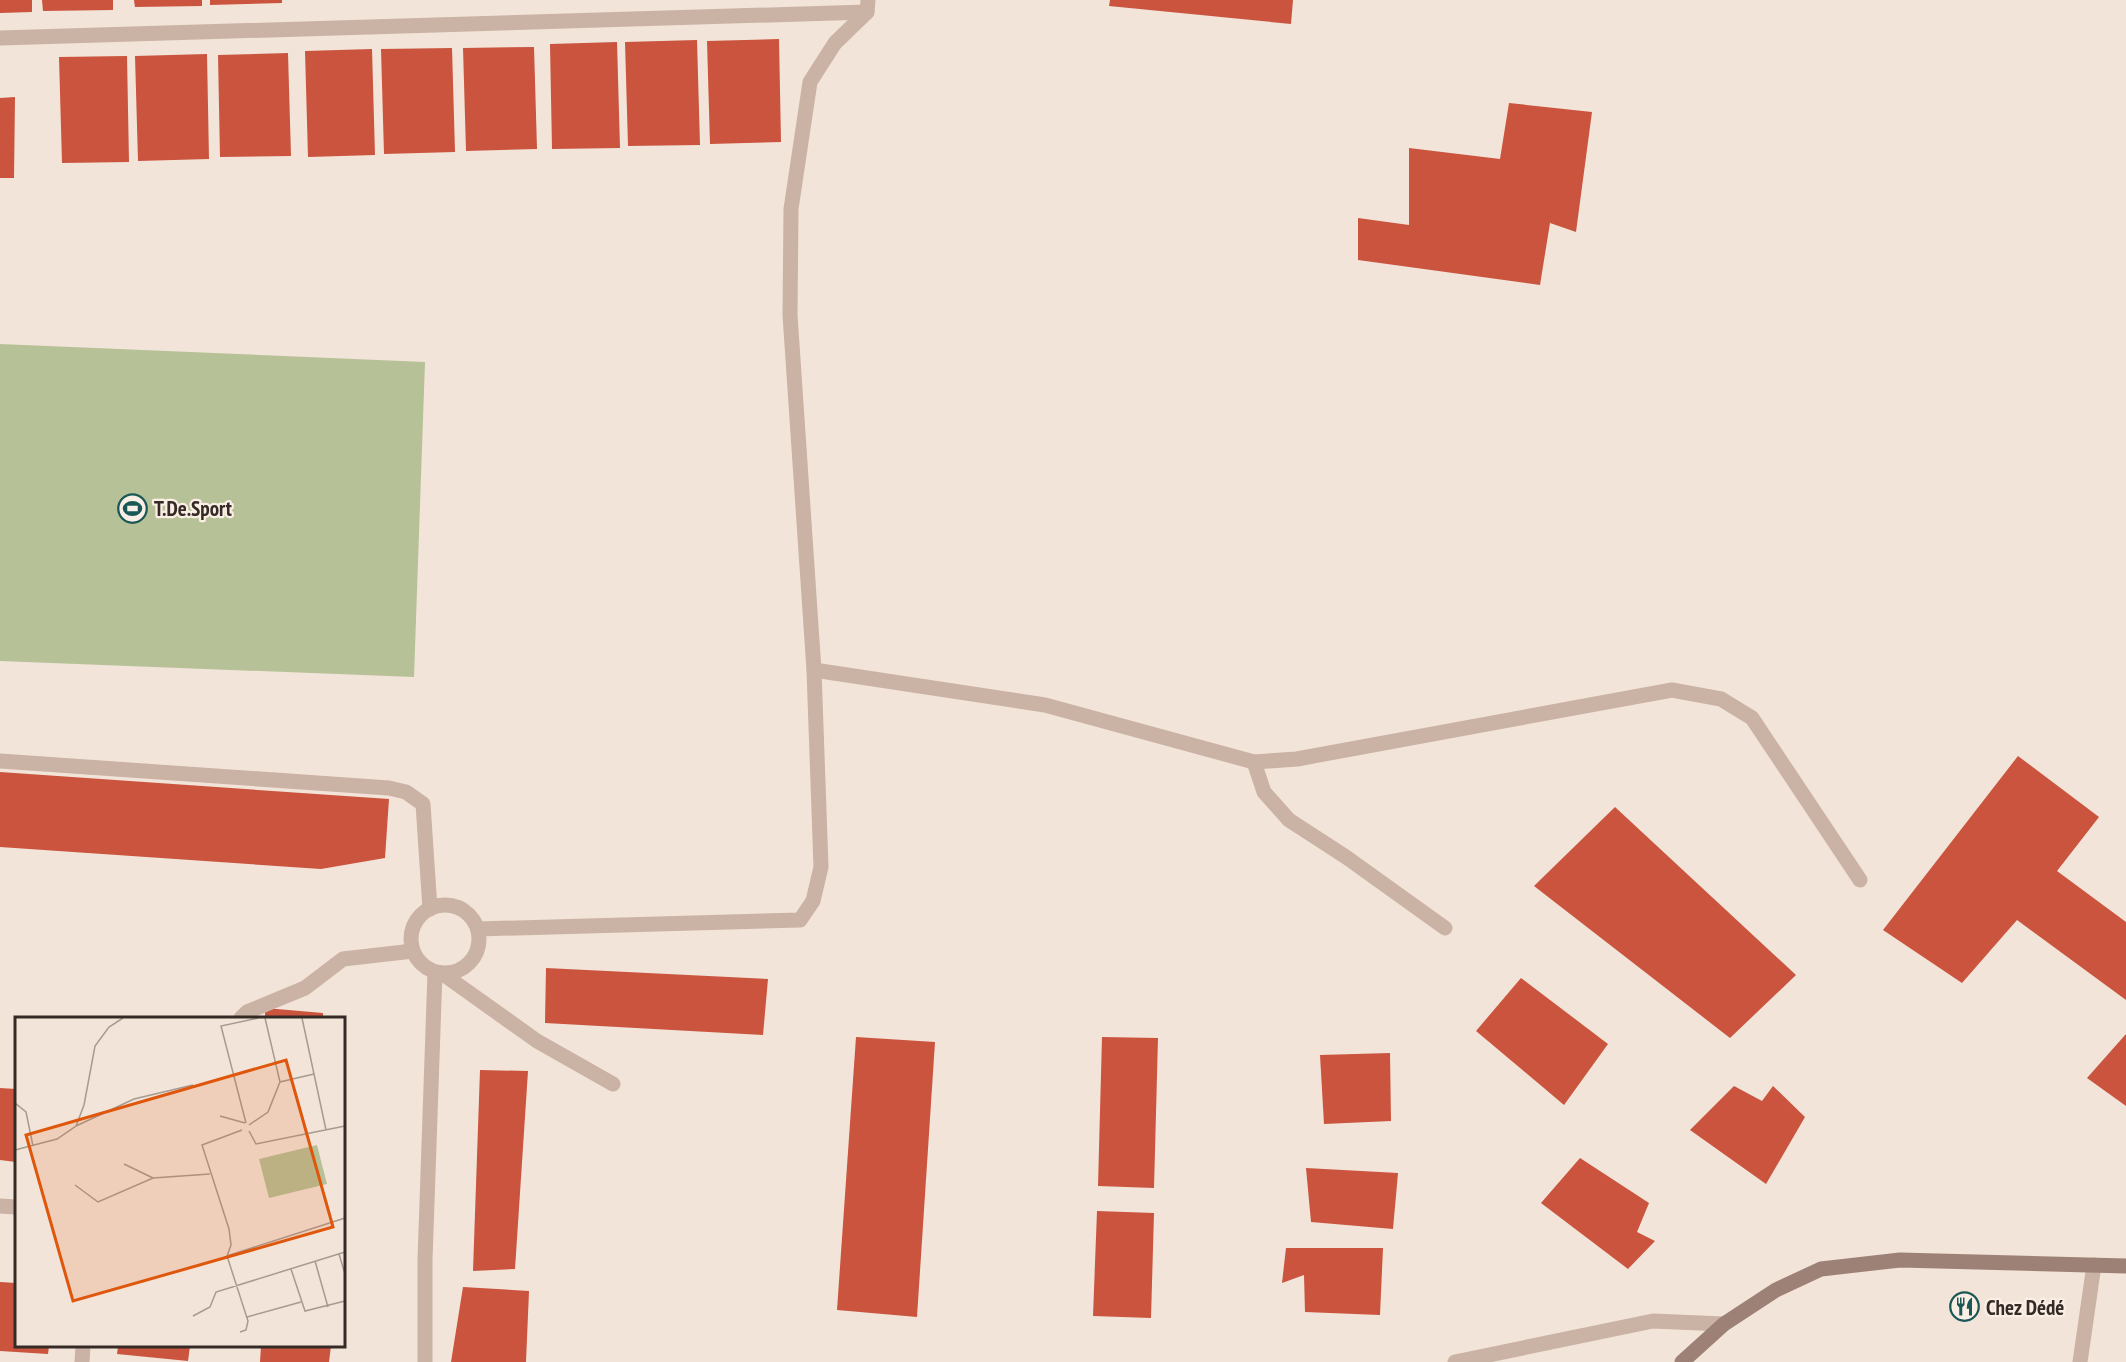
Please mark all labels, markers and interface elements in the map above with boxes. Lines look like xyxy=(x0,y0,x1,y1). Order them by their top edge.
sports icon: T.De.Sport xyxy=(117,492,149,524)
place label: T.De.Sport xyxy=(154,495,232,522)
inset map xyxy=(15,1017,345,1347)
restaurant icon: Chez Dédé xyxy=(1949,1291,1981,1323)
place label: Chez Dédé xyxy=(1986,1294,2064,1321)

